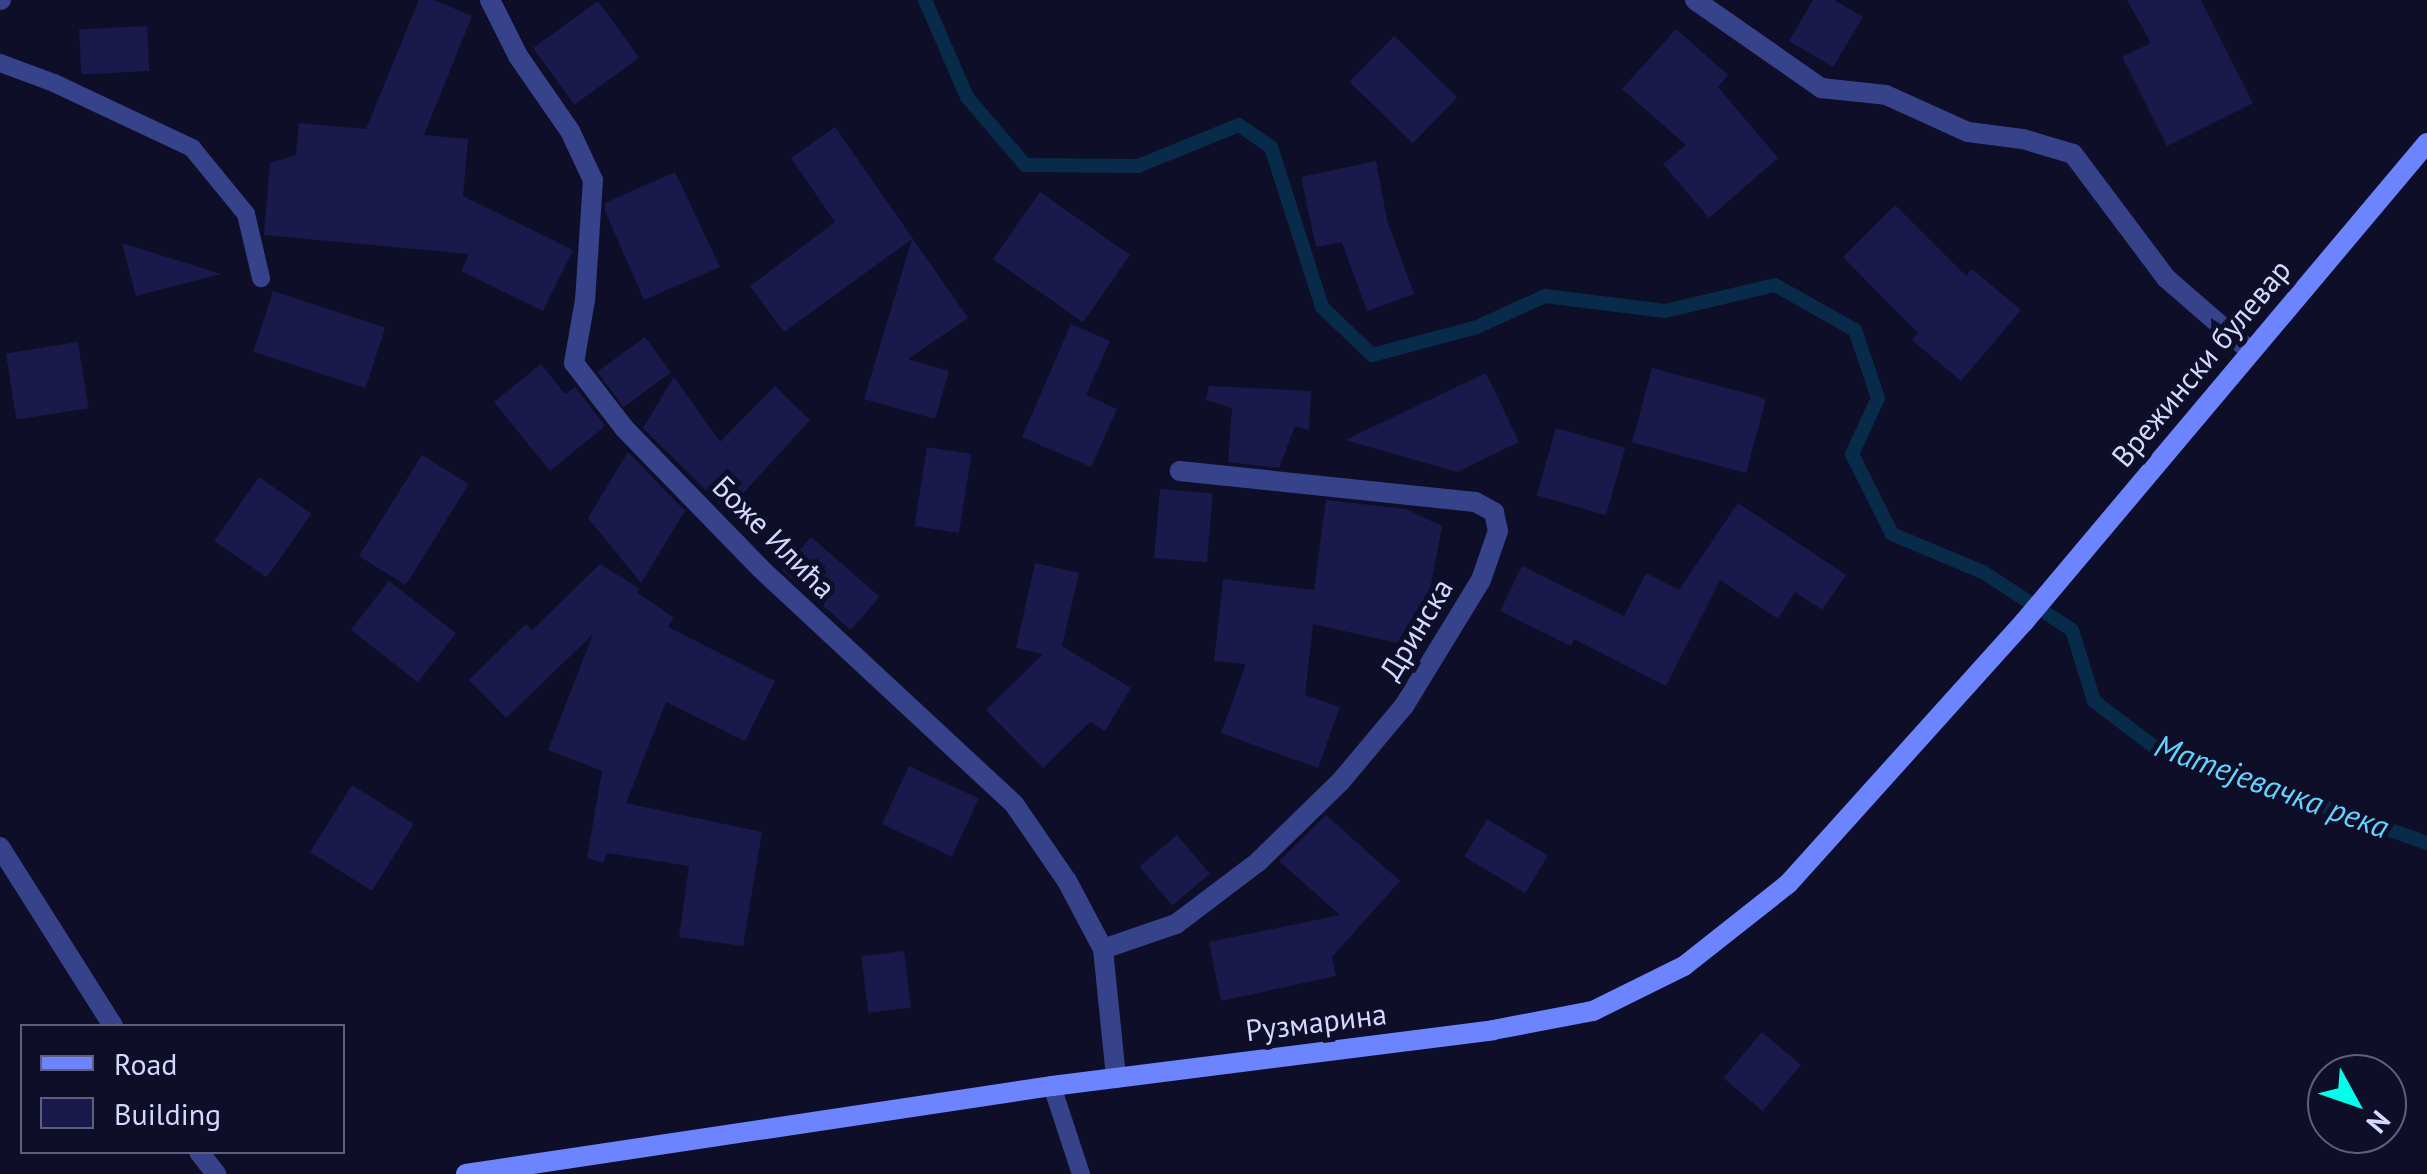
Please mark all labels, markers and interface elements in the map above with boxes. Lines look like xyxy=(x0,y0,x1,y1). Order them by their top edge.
street label: Врежински булевар xyxy=(2104,252,2298,474)
street label: Боже Илића xyxy=(705,468,843,606)
street label: Дринска xyxy=(1372,572,1460,686)
water label: Матејевачка река xyxy=(2150,726,2394,846)
street label: Рузмарина xyxy=(1243,995,1389,1049)
legend xyxy=(20,1024,345,1154)
text: Road xyxy=(114,1044,178,1083)
north arrow xyxy=(2307,1054,2407,1154)
text: Building xyxy=(114,1094,221,1133)
text: N xyxy=(2359,1103,2399,1141)

